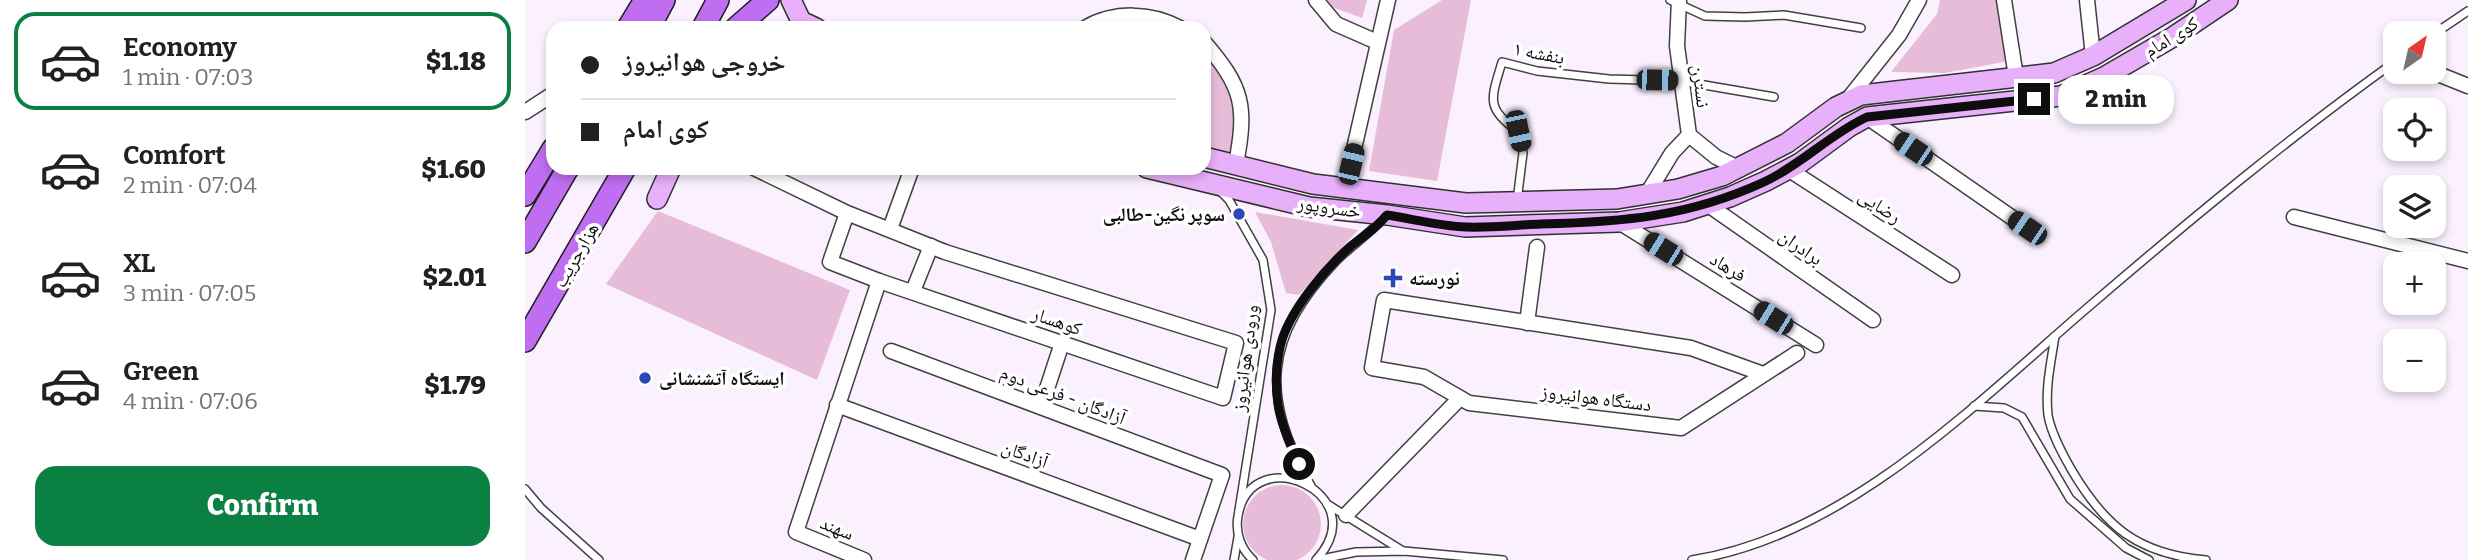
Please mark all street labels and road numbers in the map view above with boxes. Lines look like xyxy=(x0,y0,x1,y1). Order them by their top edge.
street label: کوی امام xyxy=(2140,11,2204,64)
street label: بنفشه ۱ xyxy=(1511,37,1567,69)
street label: نسترن xyxy=(1687,63,1715,109)
street label: رضایی xyxy=(1854,184,1906,228)
street label: خسروپور xyxy=(1295,191,1362,223)
street label: هزارجریب xyxy=(548,219,604,291)
street label: برادران xyxy=(1775,224,1827,270)
street label: فرهاد xyxy=(1706,247,1750,287)
street label: کوهسار xyxy=(1028,301,1085,340)
street label: ورودی هوانیروز xyxy=(1227,303,1263,414)
street label: آزادگان - فرعی دوم xyxy=(996,361,1130,432)
street label: دستگاه هوانیروز xyxy=(1538,380,1653,416)
street label: آزادگان xyxy=(998,435,1053,473)
street label: سهند xyxy=(817,511,857,545)

